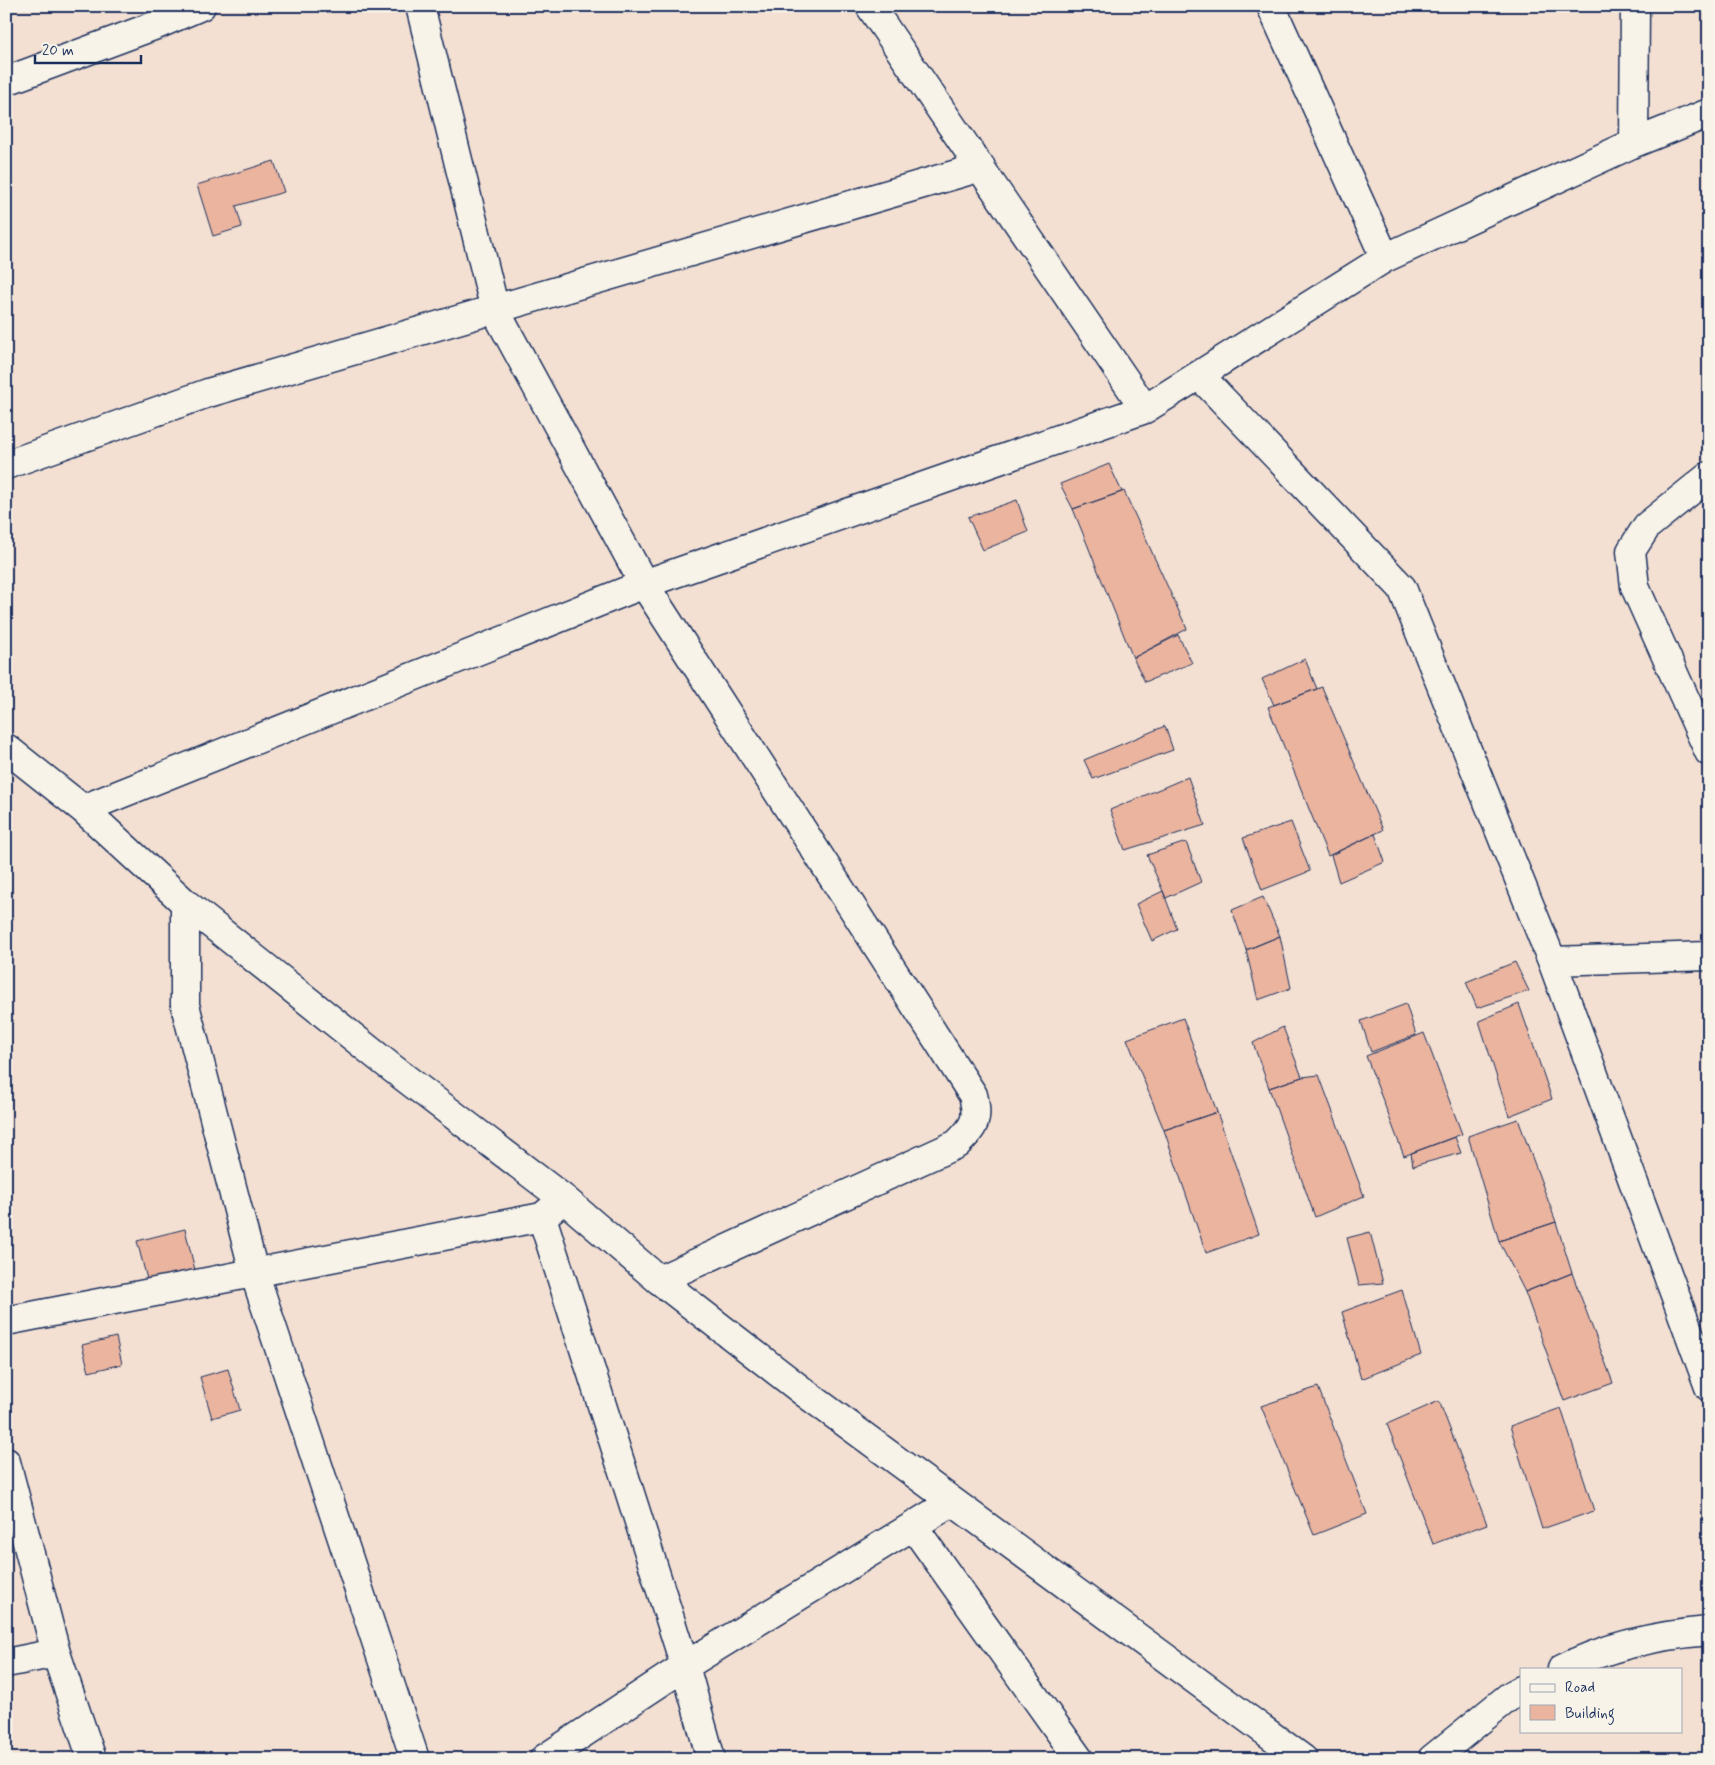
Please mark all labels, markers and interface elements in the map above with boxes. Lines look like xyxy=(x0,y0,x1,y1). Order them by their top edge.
scale bar xyxy=(35,32,141,64)
text: 20 m xyxy=(42,41,74,61)
legend xyxy=(1520,1668,1682,1732)
text: Road xyxy=(1565,1678,1595,1698)
text: Building xyxy=(1565,1704,1615,1725)

